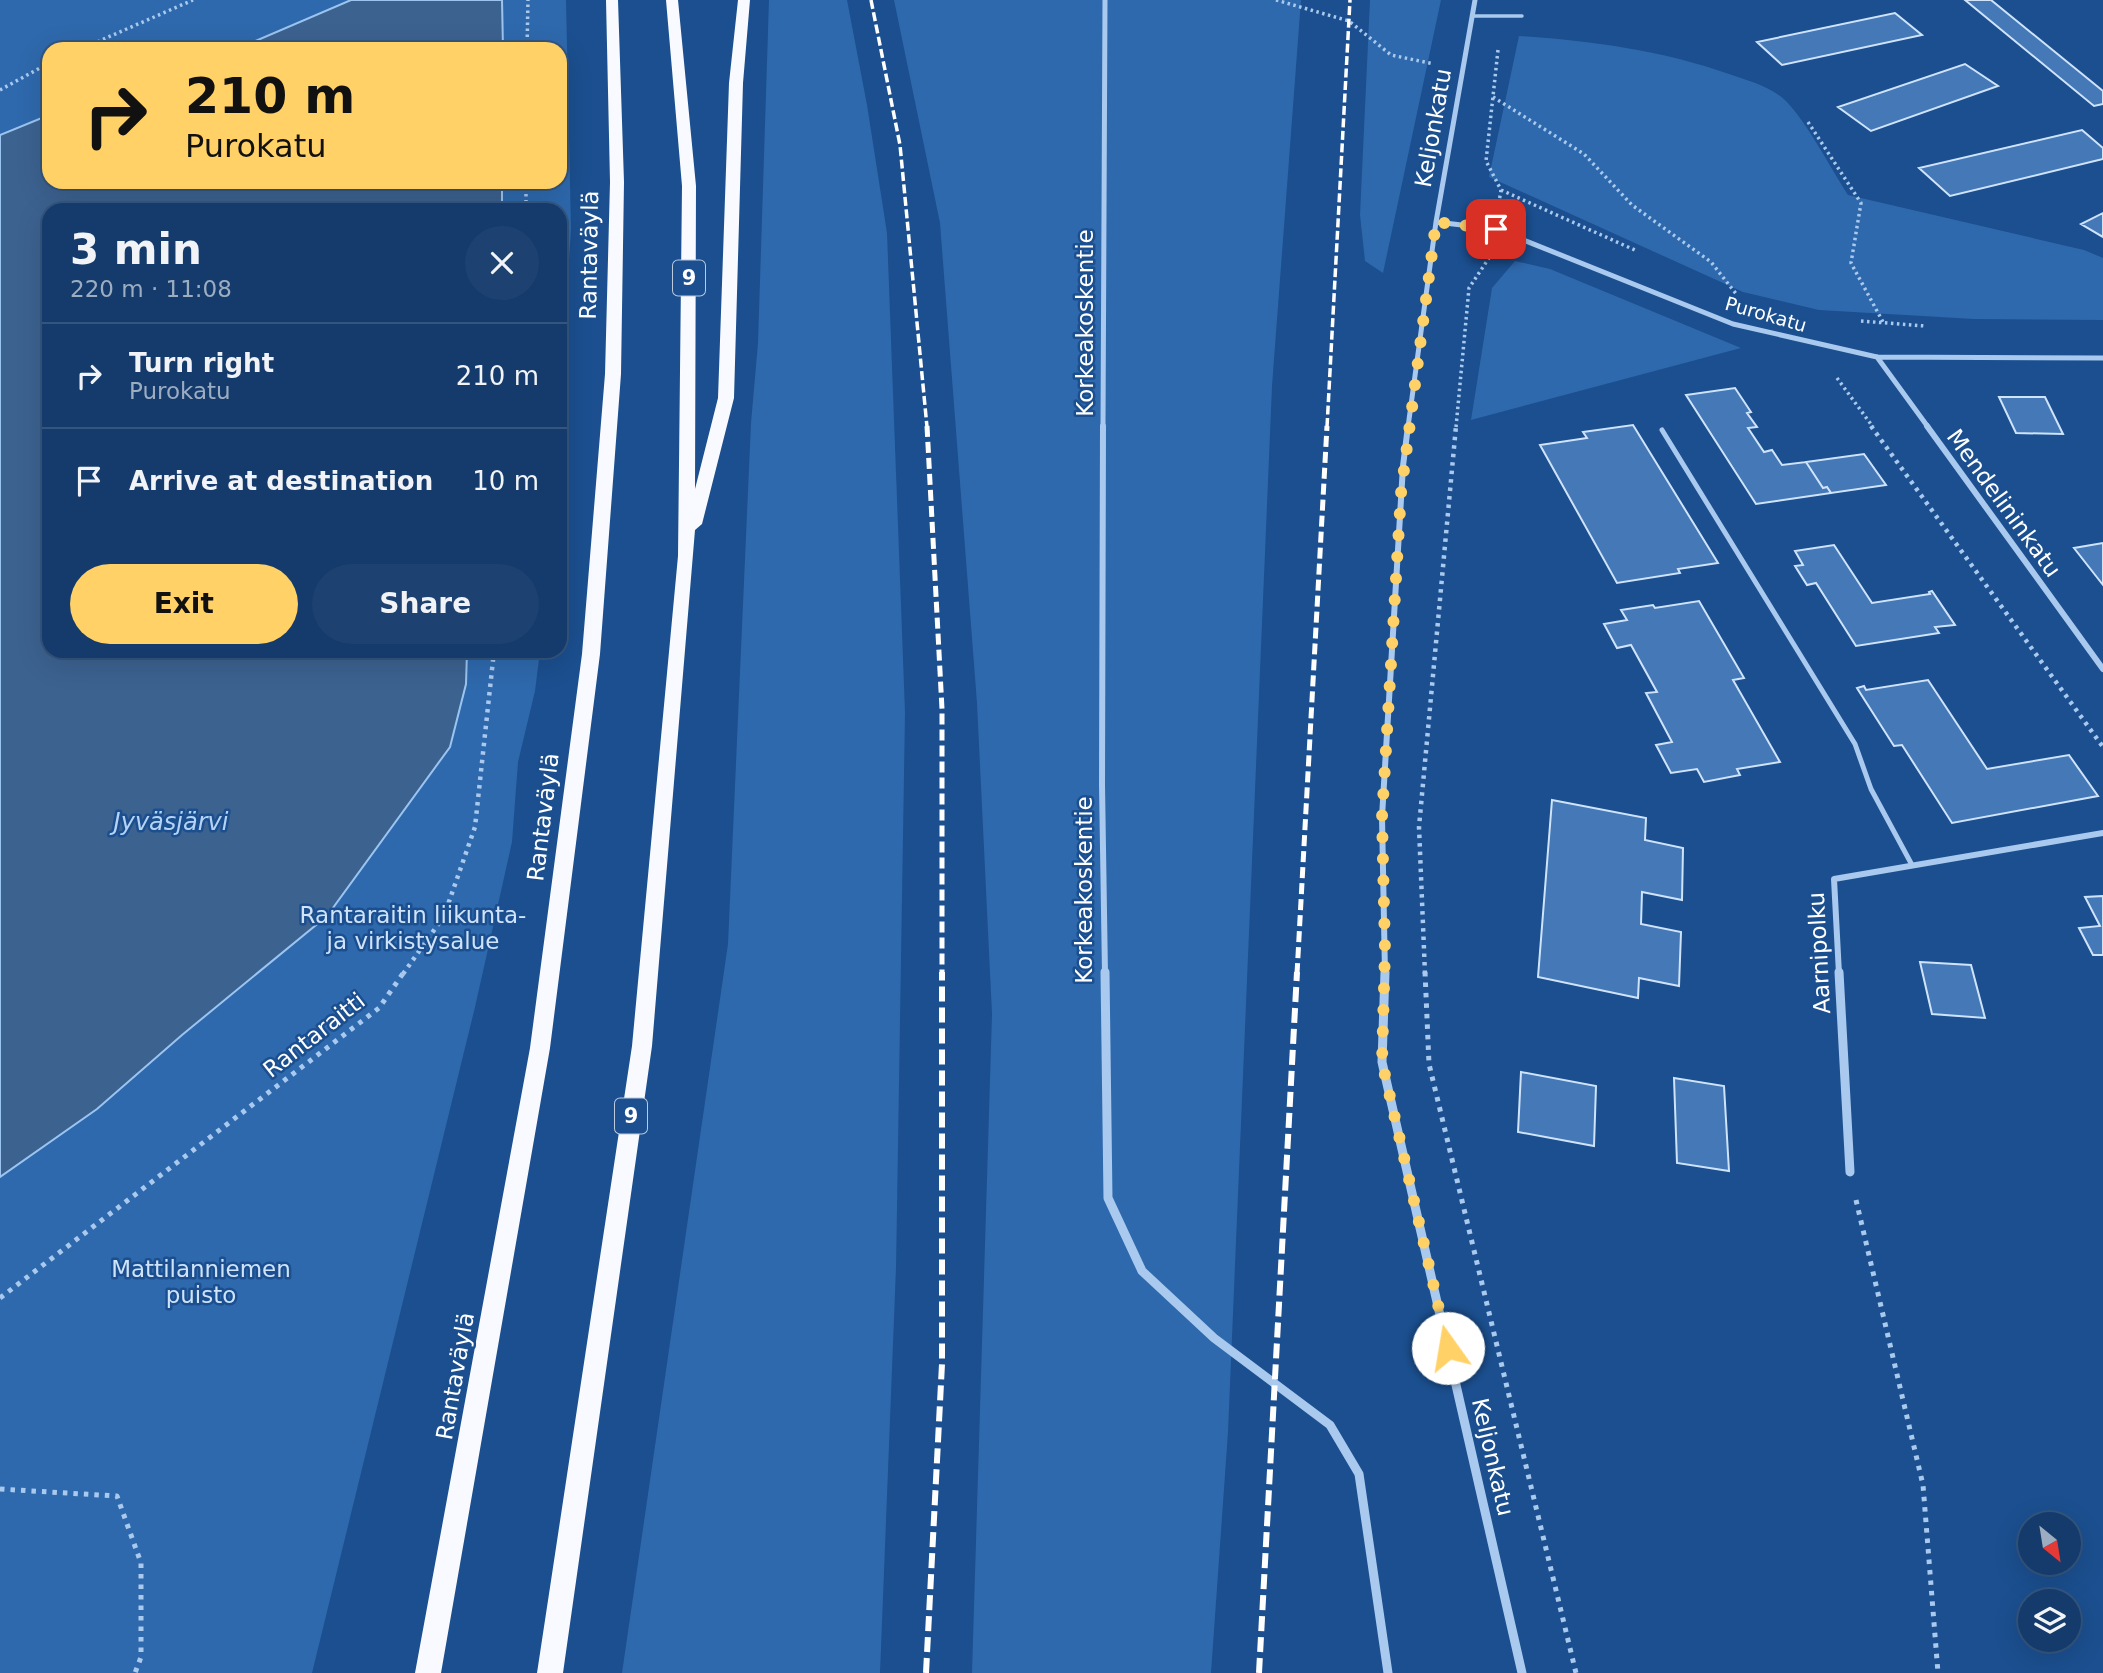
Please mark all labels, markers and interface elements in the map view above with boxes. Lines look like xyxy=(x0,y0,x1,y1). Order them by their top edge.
street label: Keljonkatu xyxy=(1410,67,1456,189)
text: 210 m xyxy=(185,68,355,125)
icon: right xyxy=(70,70,161,161)
text: Purokatu xyxy=(185,127,326,165)
street label: Rantaväylä xyxy=(575,190,603,320)
pin xyxy=(1466,199,1526,259)
icon: arrive xyxy=(1477,210,1515,248)
text: 3 min xyxy=(70,225,202,274)
button: close xyxy=(465,226,539,300)
street label: Korkeakoskentie xyxy=(1072,229,1098,417)
road number: 9 xyxy=(673,260,705,296)
text: 220 m · 11:08 xyxy=(70,276,232,302)
street label: Purokatu xyxy=(1723,292,1809,336)
text: Turn right xyxy=(129,348,274,378)
icon: right xyxy=(70,357,108,395)
text: 210 m xyxy=(456,361,539,391)
text: Purokatu xyxy=(129,378,231,404)
street label: Mendelininkatu xyxy=(1942,424,2066,582)
icon: arrive xyxy=(70,462,108,500)
text: Arrive at destination xyxy=(129,466,433,496)
text: 10 m xyxy=(472,466,539,496)
button: Exit xyxy=(70,564,298,644)
button: Share xyxy=(312,564,539,644)
street label: Rantaväylä xyxy=(522,751,564,883)
street label: Korkeakoskentie xyxy=(1071,796,1097,984)
water label: Jyväsjärvi xyxy=(110,808,229,836)
street label: Aarnipolku xyxy=(1803,891,1835,1015)
park label: Rantaraitin liikunta- ja virkistysalue xyxy=(300,902,526,954)
street label: Rantaraitti xyxy=(258,987,370,1083)
road number: 9 xyxy=(615,1098,647,1134)
park label: Mattilanniemen puisto xyxy=(111,1256,291,1308)
street label: Rantaväylä xyxy=(431,1310,479,1442)
position arrow xyxy=(1411,1311,1485,1385)
street label: Keljonkatu xyxy=(1467,1396,1519,1518)
north arrow xyxy=(2018,1512,2081,1575)
map controls xyxy=(2018,1512,2081,1652)
button: layers xyxy=(2018,1589,2081,1652)

